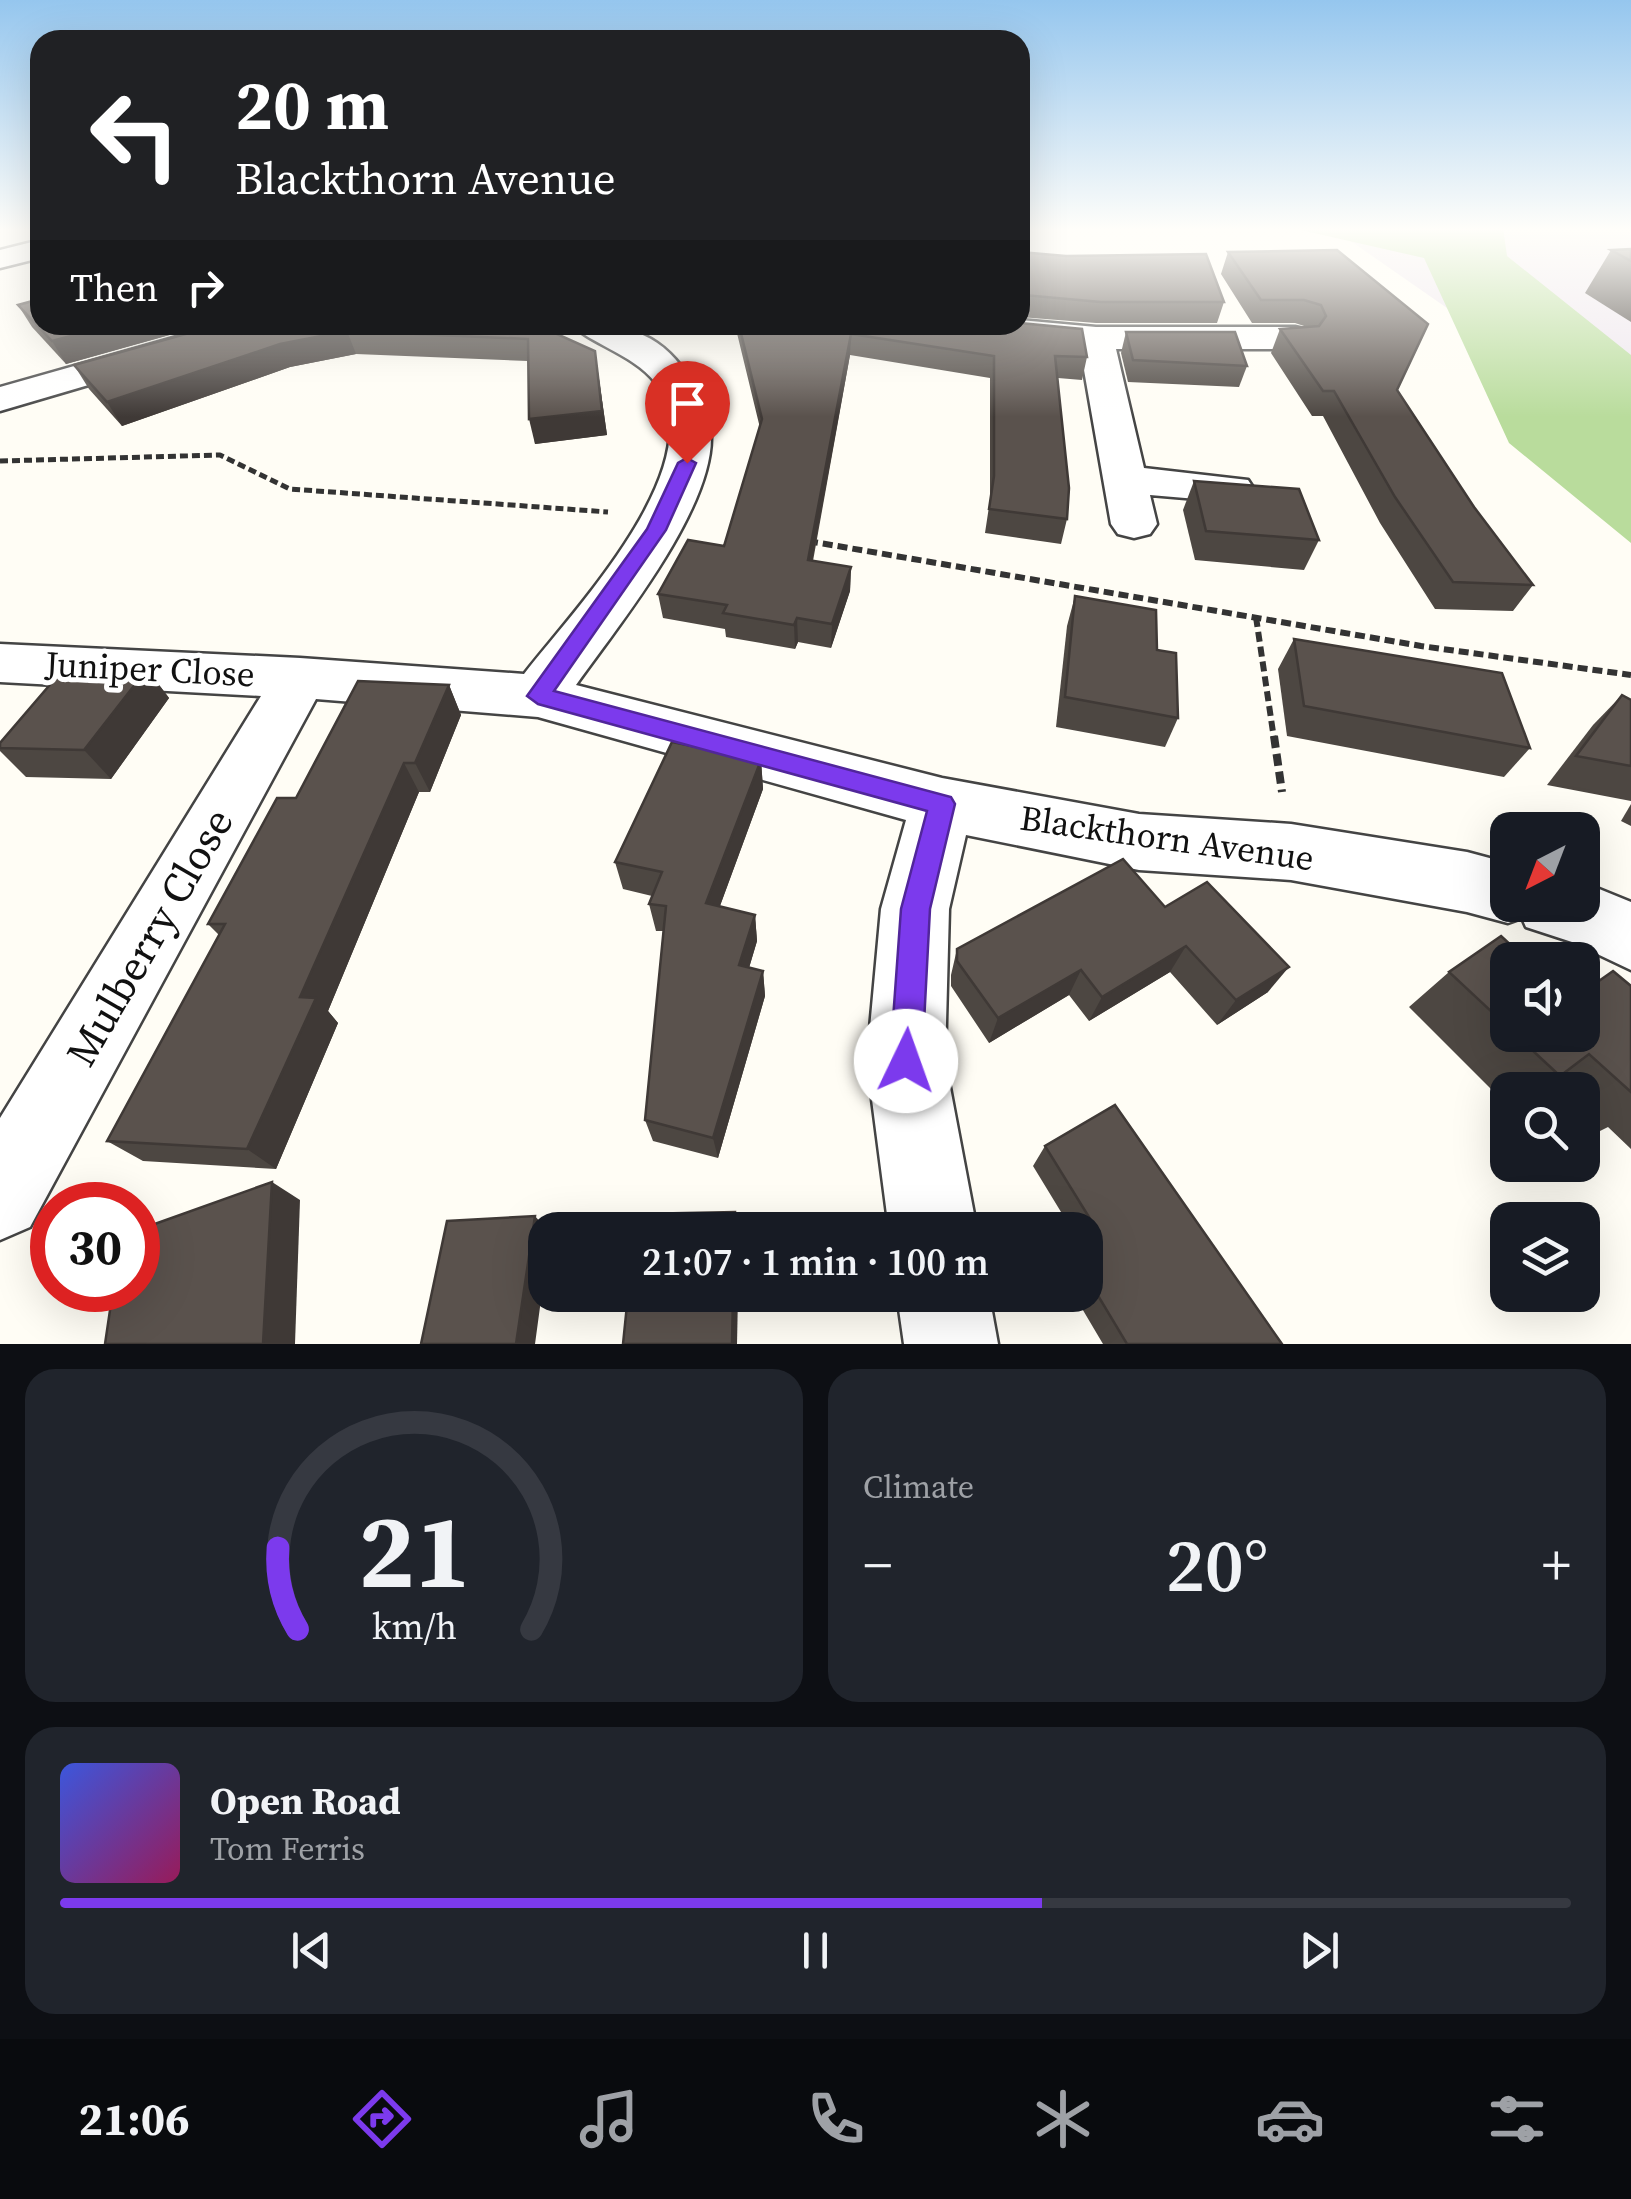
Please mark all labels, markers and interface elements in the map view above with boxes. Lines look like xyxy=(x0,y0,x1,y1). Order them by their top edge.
text: 20 m xyxy=(235,56,389,152)
icon: left xyxy=(70,70,200,200)
text: Blackthorn Avenue xyxy=(235,147,616,209)
icon: right xyxy=(178,260,233,315)
text: Then xyxy=(70,262,158,314)
pin xyxy=(645,361,730,464)
icon: arrive xyxy=(660,376,715,431)
street label: Juniper Close xyxy=(43,639,256,698)
street label: Blackthorn Avenue xyxy=(1017,794,1317,882)
street label: Mulberry Close xyxy=(52,798,246,1076)
north arrow xyxy=(1490,812,1600,922)
map controls xyxy=(1490,812,1600,1312)
button: sound xyxy=(1490,942,1600,1052)
position arrow xyxy=(854,1009,958,1113)
button: search xyxy=(1490,1072,1600,1182)
speed limit sign: 30 xyxy=(30,1182,160,1312)
button: layers xyxy=(1490,1202,1600,1312)
text: 21:07 · 1 min · 100 m xyxy=(642,1236,989,1288)
text: Climate xyxy=(863,1465,974,1509)
text: 21 xyxy=(358,1479,470,1622)
text: 20° xyxy=(1166,1513,1268,1616)
text: − xyxy=(863,1527,892,1602)
text: + xyxy=(1542,1527,1571,1602)
text: km/h xyxy=(371,1602,457,1651)
text: Open Road xyxy=(210,1775,401,1827)
text: Tom Ferris xyxy=(210,1827,365,1871)
icon: previous xyxy=(284,1923,339,1978)
icon: pause xyxy=(788,1923,843,1978)
icon: next xyxy=(1292,1923,1347,1978)
icon: directions xyxy=(347,2084,417,2154)
icon: music xyxy=(574,2084,644,2154)
icon: phone xyxy=(801,2084,871,2154)
icon: climate xyxy=(1028,2084,1098,2154)
icon: car xyxy=(1255,2084,1325,2154)
icon: filters xyxy=(1482,2084,1552,2154)
text: 21:06 xyxy=(79,2088,190,2150)

